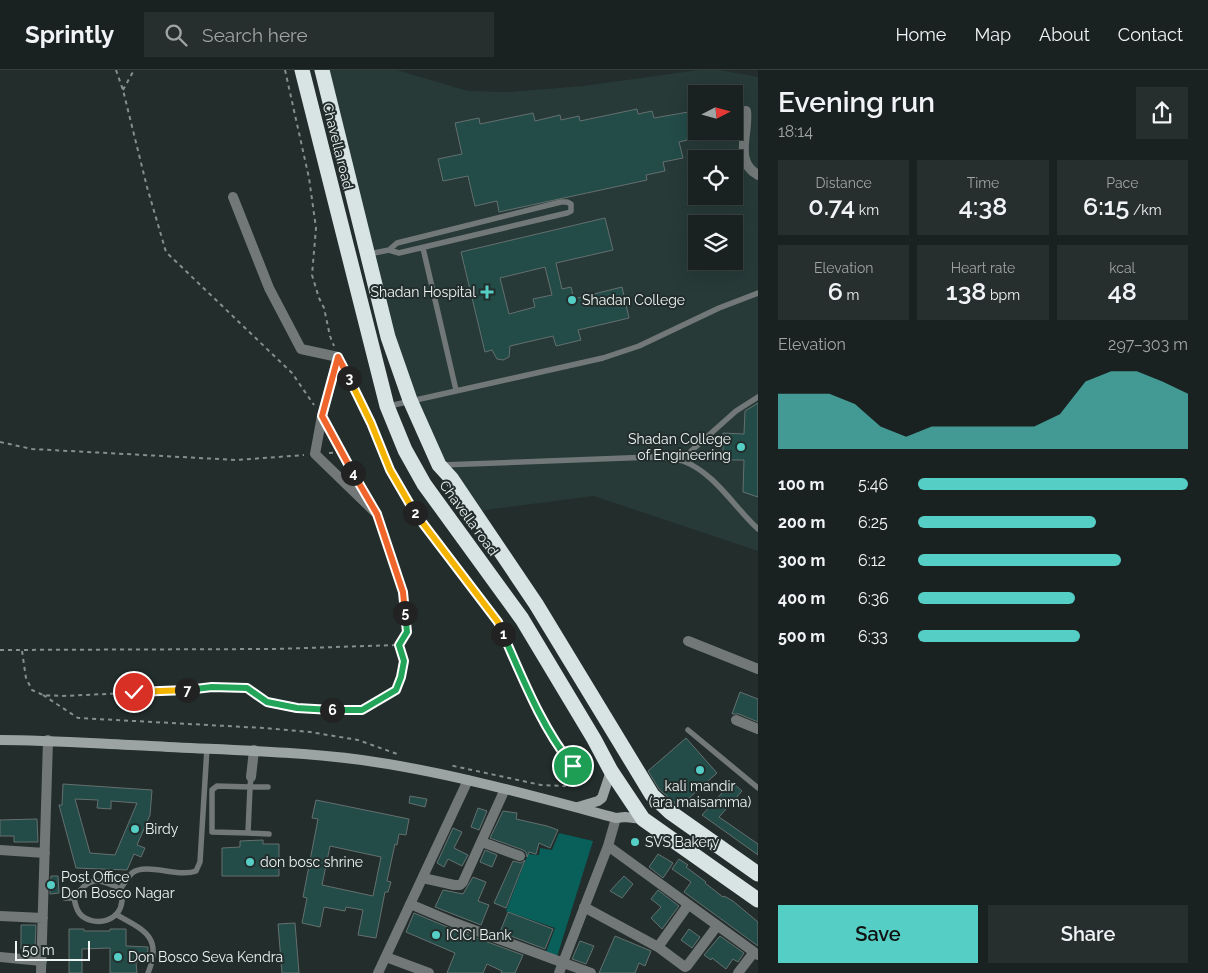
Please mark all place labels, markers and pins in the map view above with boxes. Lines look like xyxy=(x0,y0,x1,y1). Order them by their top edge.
place label: Shadan Hospital xyxy=(371,284,476,300)
marker: Shadan Hospital xyxy=(480,285,494,299)
place label: Shadan College xyxy=(582,292,685,308)
marker: Shadan College xyxy=(566,294,578,306)
pin: 3 xyxy=(336,366,362,390)
place label: Shadan College of Engineering xyxy=(628,431,731,463)
marker: Shadan College of Engineering xyxy=(735,441,747,453)
pin: 4 xyxy=(340,460,366,486)
pin: 2 xyxy=(402,500,428,526)
pin: 5 xyxy=(392,600,418,626)
pin: 1 xyxy=(490,622,516,646)
pin xyxy=(113,671,155,713)
pin: 7 xyxy=(174,678,200,702)
pin: 6 xyxy=(320,698,344,722)
pin xyxy=(552,745,594,787)
marker: kali mandir (ara maisamma) xyxy=(694,764,706,776)
place label: kali mandir (ara maisamma) xyxy=(649,778,752,810)
place label: Birdy xyxy=(145,821,179,837)
marker: Birdy xyxy=(129,823,141,835)
place label: SVS Bakery xyxy=(645,834,720,850)
marker: SVS Bakery xyxy=(629,836,641,848)
place label: don bosc shrine xyxy=(260,854,363,870)
marker: don bosc shrine xyxy=(244,856,256,868)
place label: Post Office Don Bosco Nagar xyxy=(61,869,175,901)
marker: Post Office Don Bosco Nagar xyxy=(45,879,57,891)
place label: ICICI Bank xyxy=(446,927,512,943)
marker: ICICI Bank xyxy=(430,929,442,941)
place label: Don Bosco Seva Kendra xyxy=(128,949,283,965)
marker: Don Bosco Seva Kendra xyxy=(112,951,124,963)

